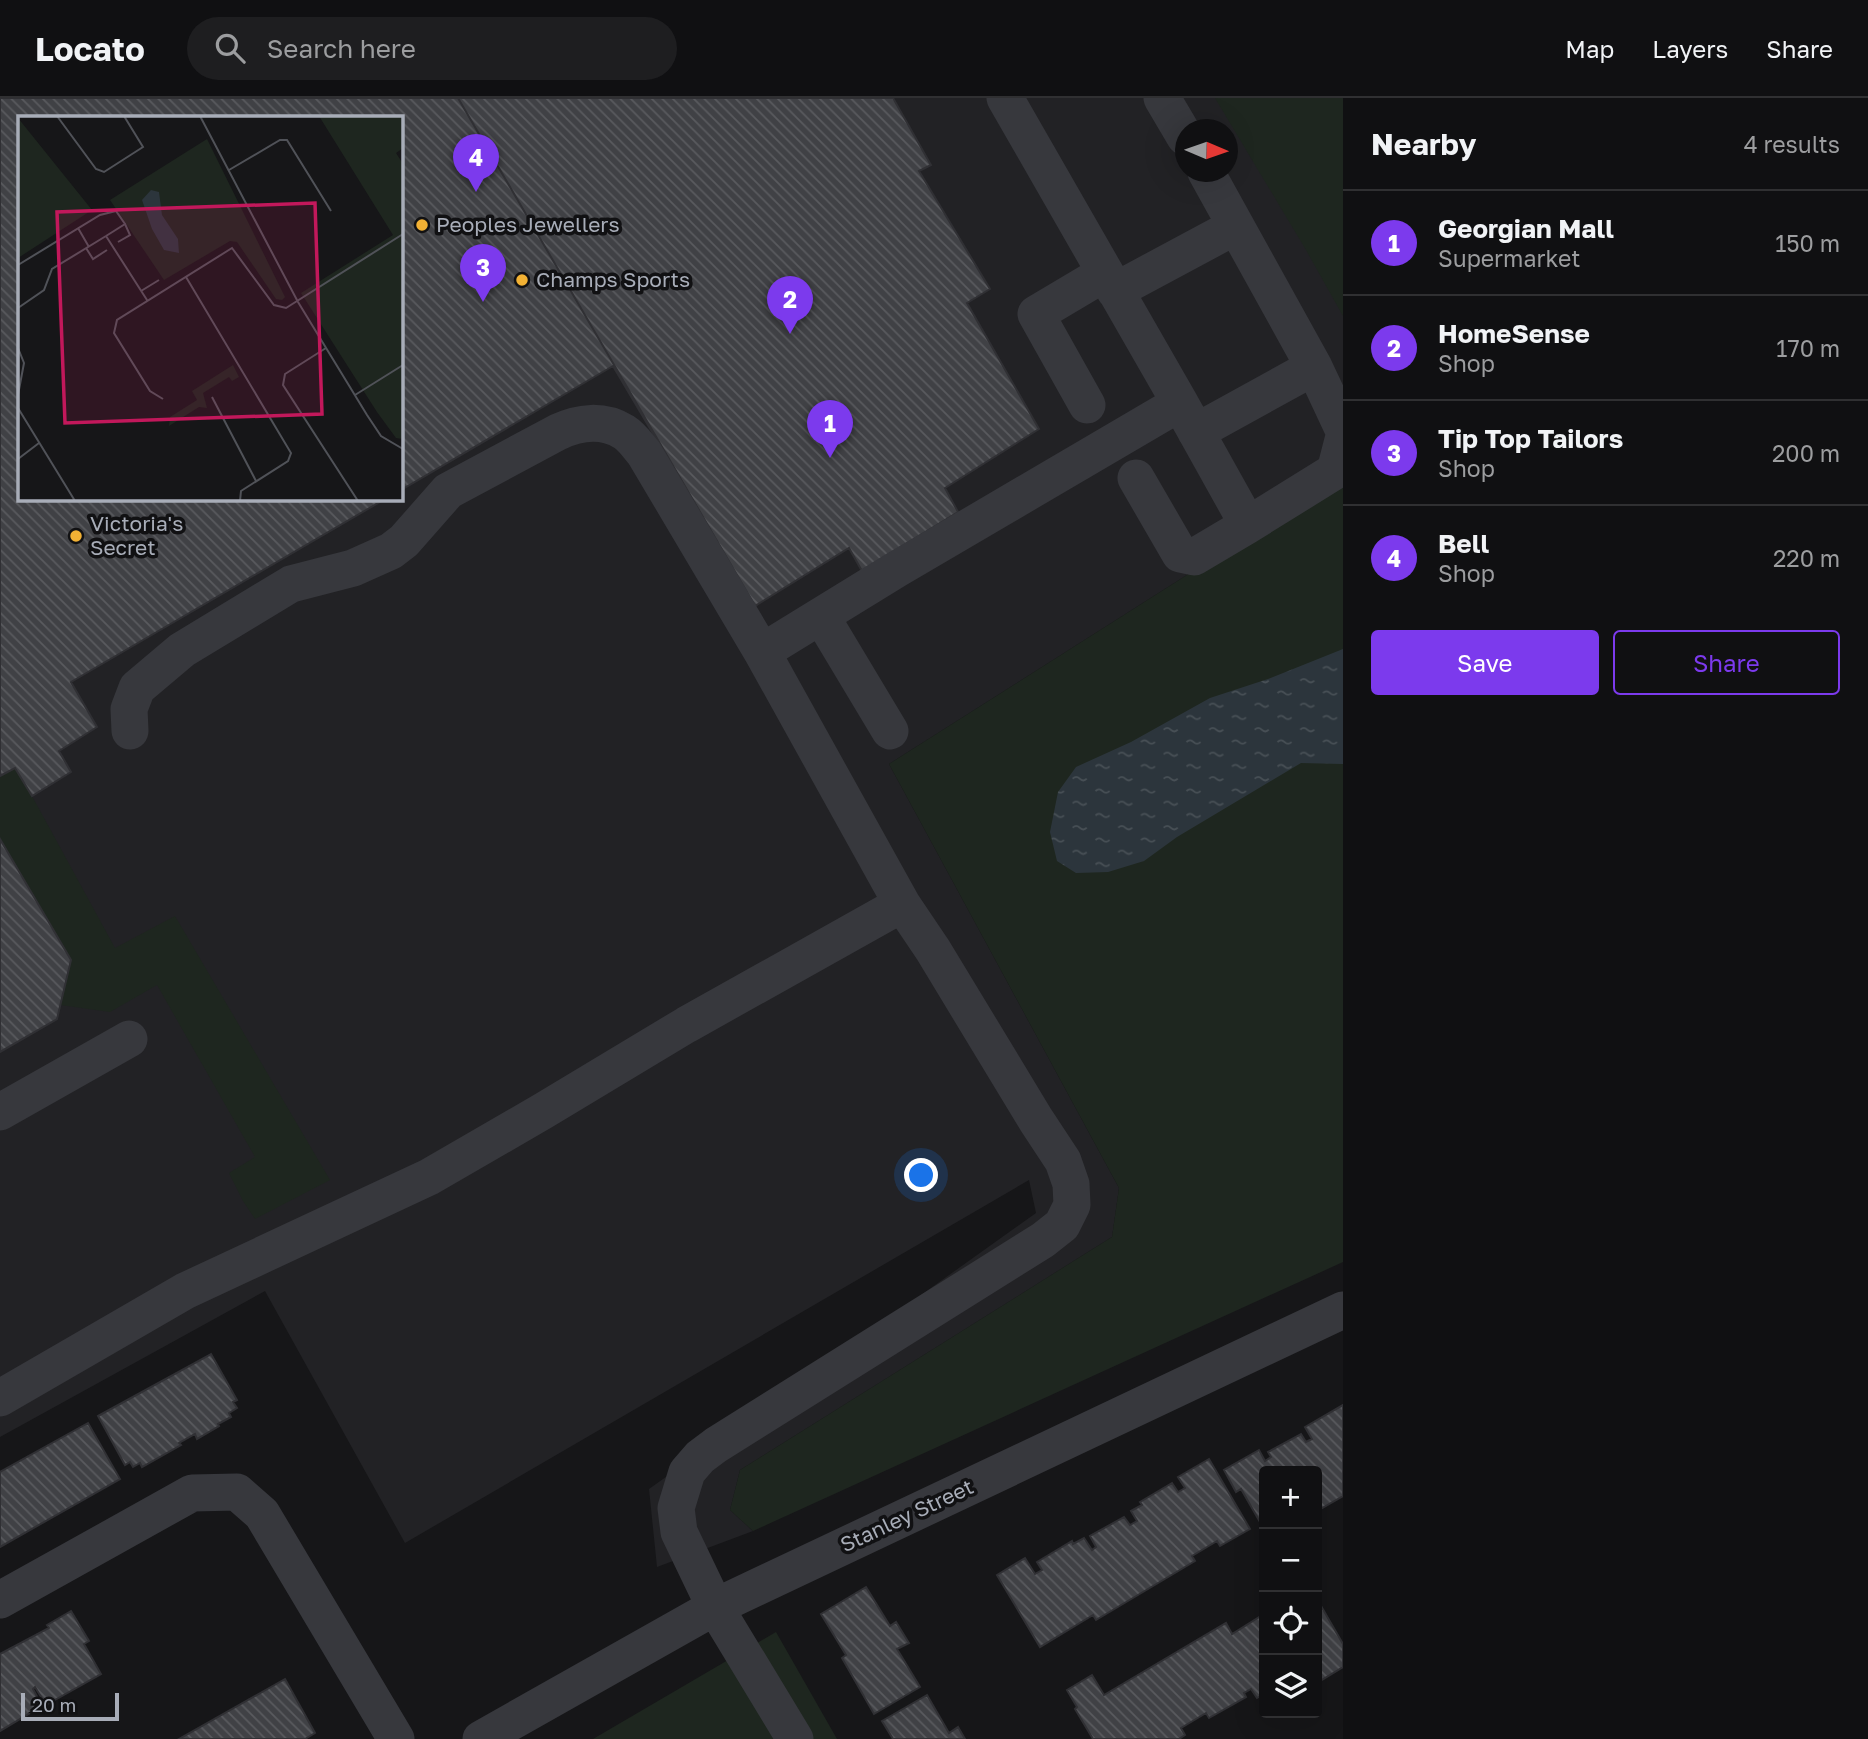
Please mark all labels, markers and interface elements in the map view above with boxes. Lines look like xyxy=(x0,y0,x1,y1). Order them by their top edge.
search box xyxy=(187,17,677,80)
text: Locato xyxy=(35,29,145,68)
icon: search xyxy=(211,29,249,67)
text: Search here xyxy=(267,33,416,64)
text: Map xyxy=(1565,34,1614,63)
text: Layers xyxy=(1652,34,1728,63)
text: Share xyxy=(1766,34,1833,63)
inset map xyxy=(18,116,402,500)
north arrow xyxy=(1175,119,1238,182)
text: Nearby xyxy=(1371,126,1476,162)
text: 4 results xyxy=(1744,130,1840,158)
pin: 4 xyxy=(453,134,499,192)
place label: Peoples Jewellers xyxy=(436,211,620,237)
text: Georgian Mall xyxy=(1438,213,1614,244)
marker: Peoples Jewellers xyxy=(414,217,430,233)
text: 1 xyxy=(1388,229,1400,257)
text: 150 m xyxy=(1775,229,1840,257)
pin: 3 xyxy=(460,244,506,302)
text: Supermarket xyxy=(1438,244,1581,272)
place label: Champs Sports xyxy=(536,266,690,292)
marker: Champs Sports xyxy=(514,272,530,288)
pin: 2 xyxy=(767,276,813,334)
text: HomeSense xyxy=(1438,318,1590,349)
text: 2 xyxy=(1387,334,1401,362)
text: 170 m xyxy=(1776,334,1840,362)
text: Shop xyxy=(1438,349,1495,377)
pin: 1 xyxy=(807,400,853,458)
text: Tip Top Tailors xyxy=(1438,423,1623,454)
text: 3 xyxy=(1387,439,1401,467)
text: 200 m xyxy=(1772,439,1840,467)
text: Shop xyxy=(1438,454,1495,482)
place label: Victoria's Secret xyxy=(90,510,183,560)
marker: Victoria's Secret xyxy=(68,528,84,544)
text: Bell xyxy=(1438,528,1489,559)
text: 4 xyxy=(1387,544,1401,572)
text: 220 m xyxy=(1773,544,1840,572)
text: Shop xyxy=(1438,559,1495,587)
button: Save xyxy=(1371,630,1599,695)
button: Share xyxy=(1613,630,1840,695)
your location xyxy=(904,1158,938,1192)
map controls xyxy=(1259,1466,1322,1718)
button: + xyxy=(1259,1466,1322,1529)
street label: Stanley Street xyxy=(836,1473,977,1557)
button: − xyxy=(1259,1529,1322,1592)
button: locate xyxy=(1259,1592,1322,1655)
button: layers xyxy=(1259,1655,1322,1718)
scale bar xyxy=(21,1690,119,1722)
text: 20 m xyxy=(32,1693,76,1716)

